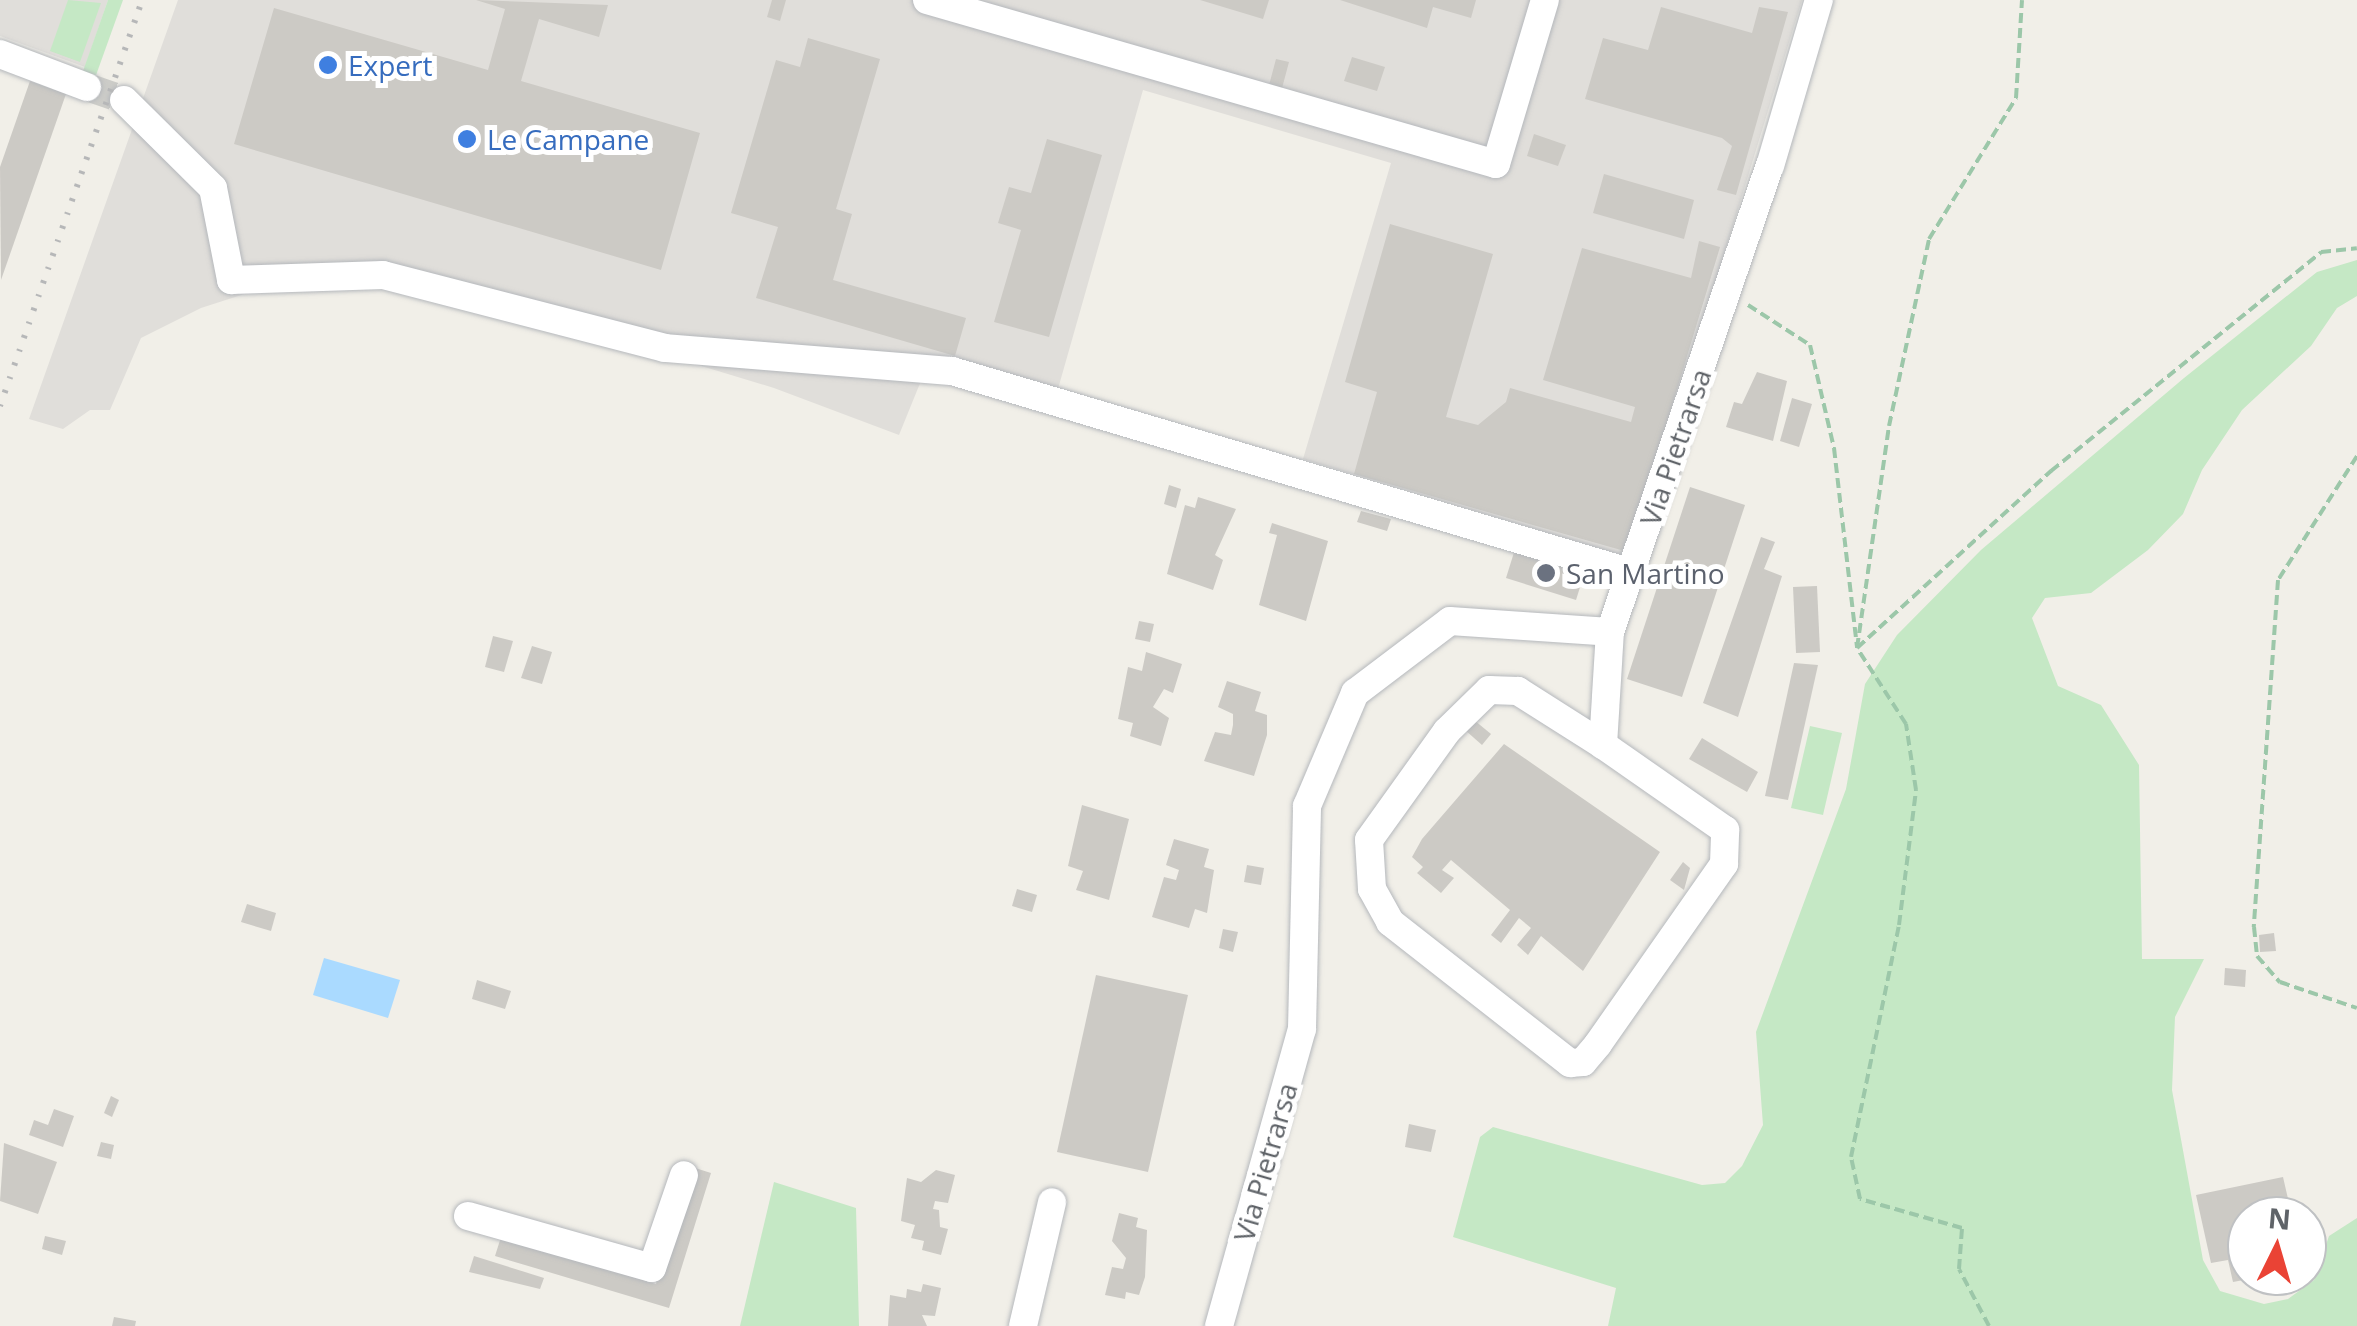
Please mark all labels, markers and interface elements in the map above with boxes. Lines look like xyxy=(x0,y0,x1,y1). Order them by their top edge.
place label: Expert xyxy=(348,48,432,82)
marker: Expert xyxy=(317,54,339,76)
place label: Le Campane xyxy=(487,122,649,156)
marker: Le Campane xyxy=(456,128,478,150)
street label: Via Pietrarsa xyxy=(1632,364,1718,530)
place label: San Martino xyxy=(1566,556,1725,590)
marker: San Martino xyxy=(1535,562,1557,584)
street label: Via Pietrarsa xyxy=(1226,1079,1304,1245)
north arrow xyxy=(2227,1196,2327,1296)
text: N xyxy=(2266,1198,2292,1238)

